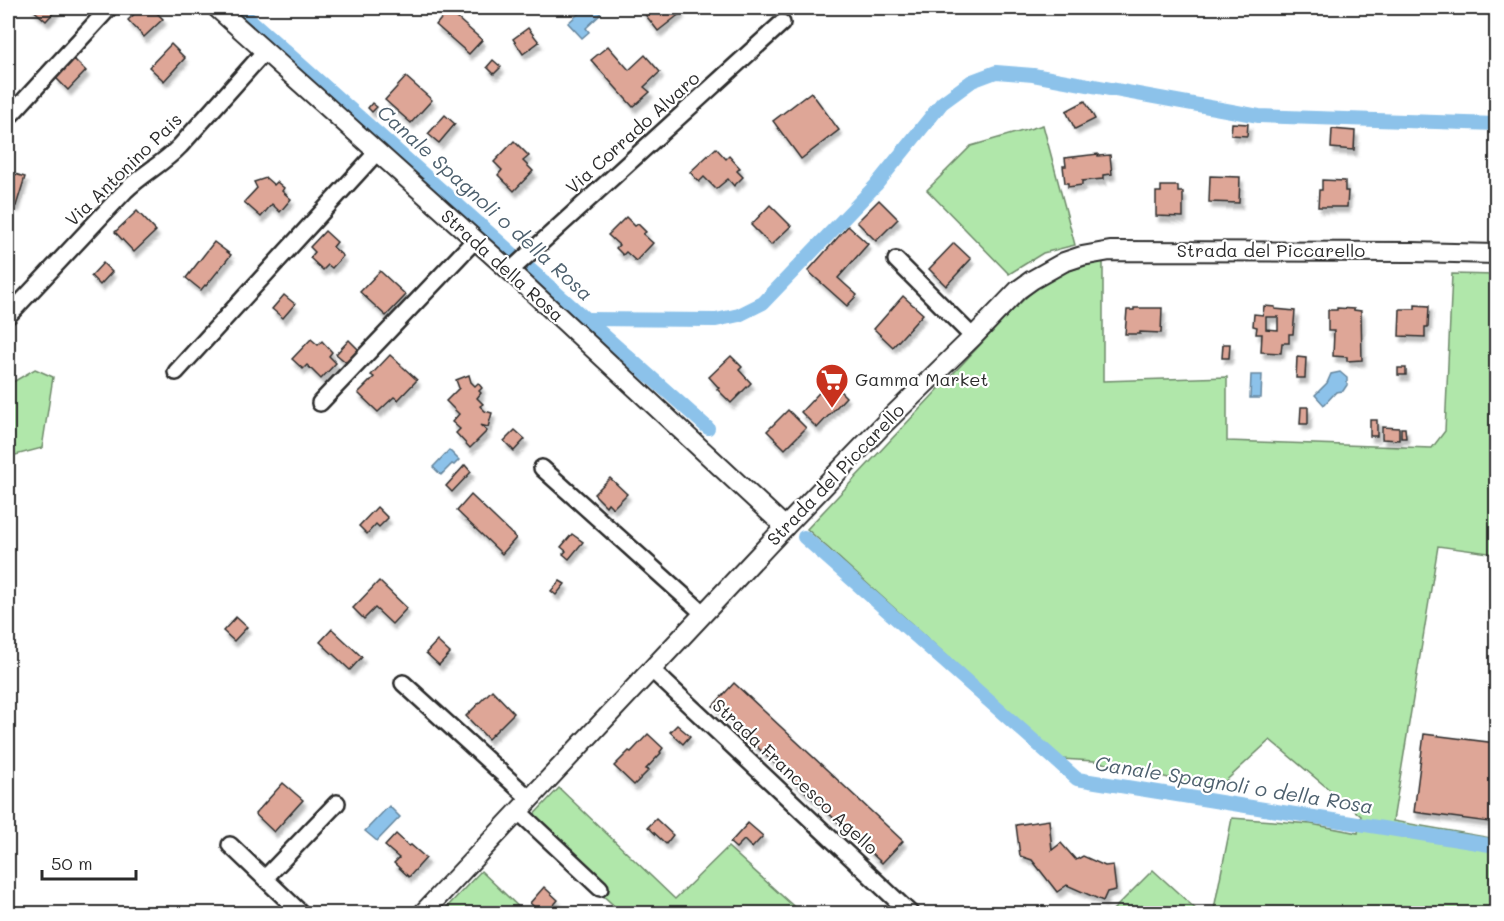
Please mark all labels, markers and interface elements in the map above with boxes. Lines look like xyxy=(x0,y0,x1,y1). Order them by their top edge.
street label: Via Corrado Alvaro xyxy=(560,66,705,199)
water label: Canale Spagnoli o della Rosa xyxy=(372,98,599,306)
street label: Via Antonino Pais xyxy=(60,107,187,231)
street label: Strada della Rosa xyxy=(436,204,569,327)
street label: Strada del Piccarello xyxy=(1177,238,1365,262)
supermarket icon: Gamma Market xyxy=(814,362,850,409)
place label: Gamma Market xyxy=(855,367,988,391)
street label: Strada del Piccarello xyxy=(761,398,910,550)
street label: Strada Francesco Agello xyxy=(708,693,884,860)
water label: Canale Spagnoli o della Rosa xyxy=(1093,749,1375,819)
scale bar xyxy=(42,843,136,881)
text: 50 m xyxy=(51,851,93,875)

